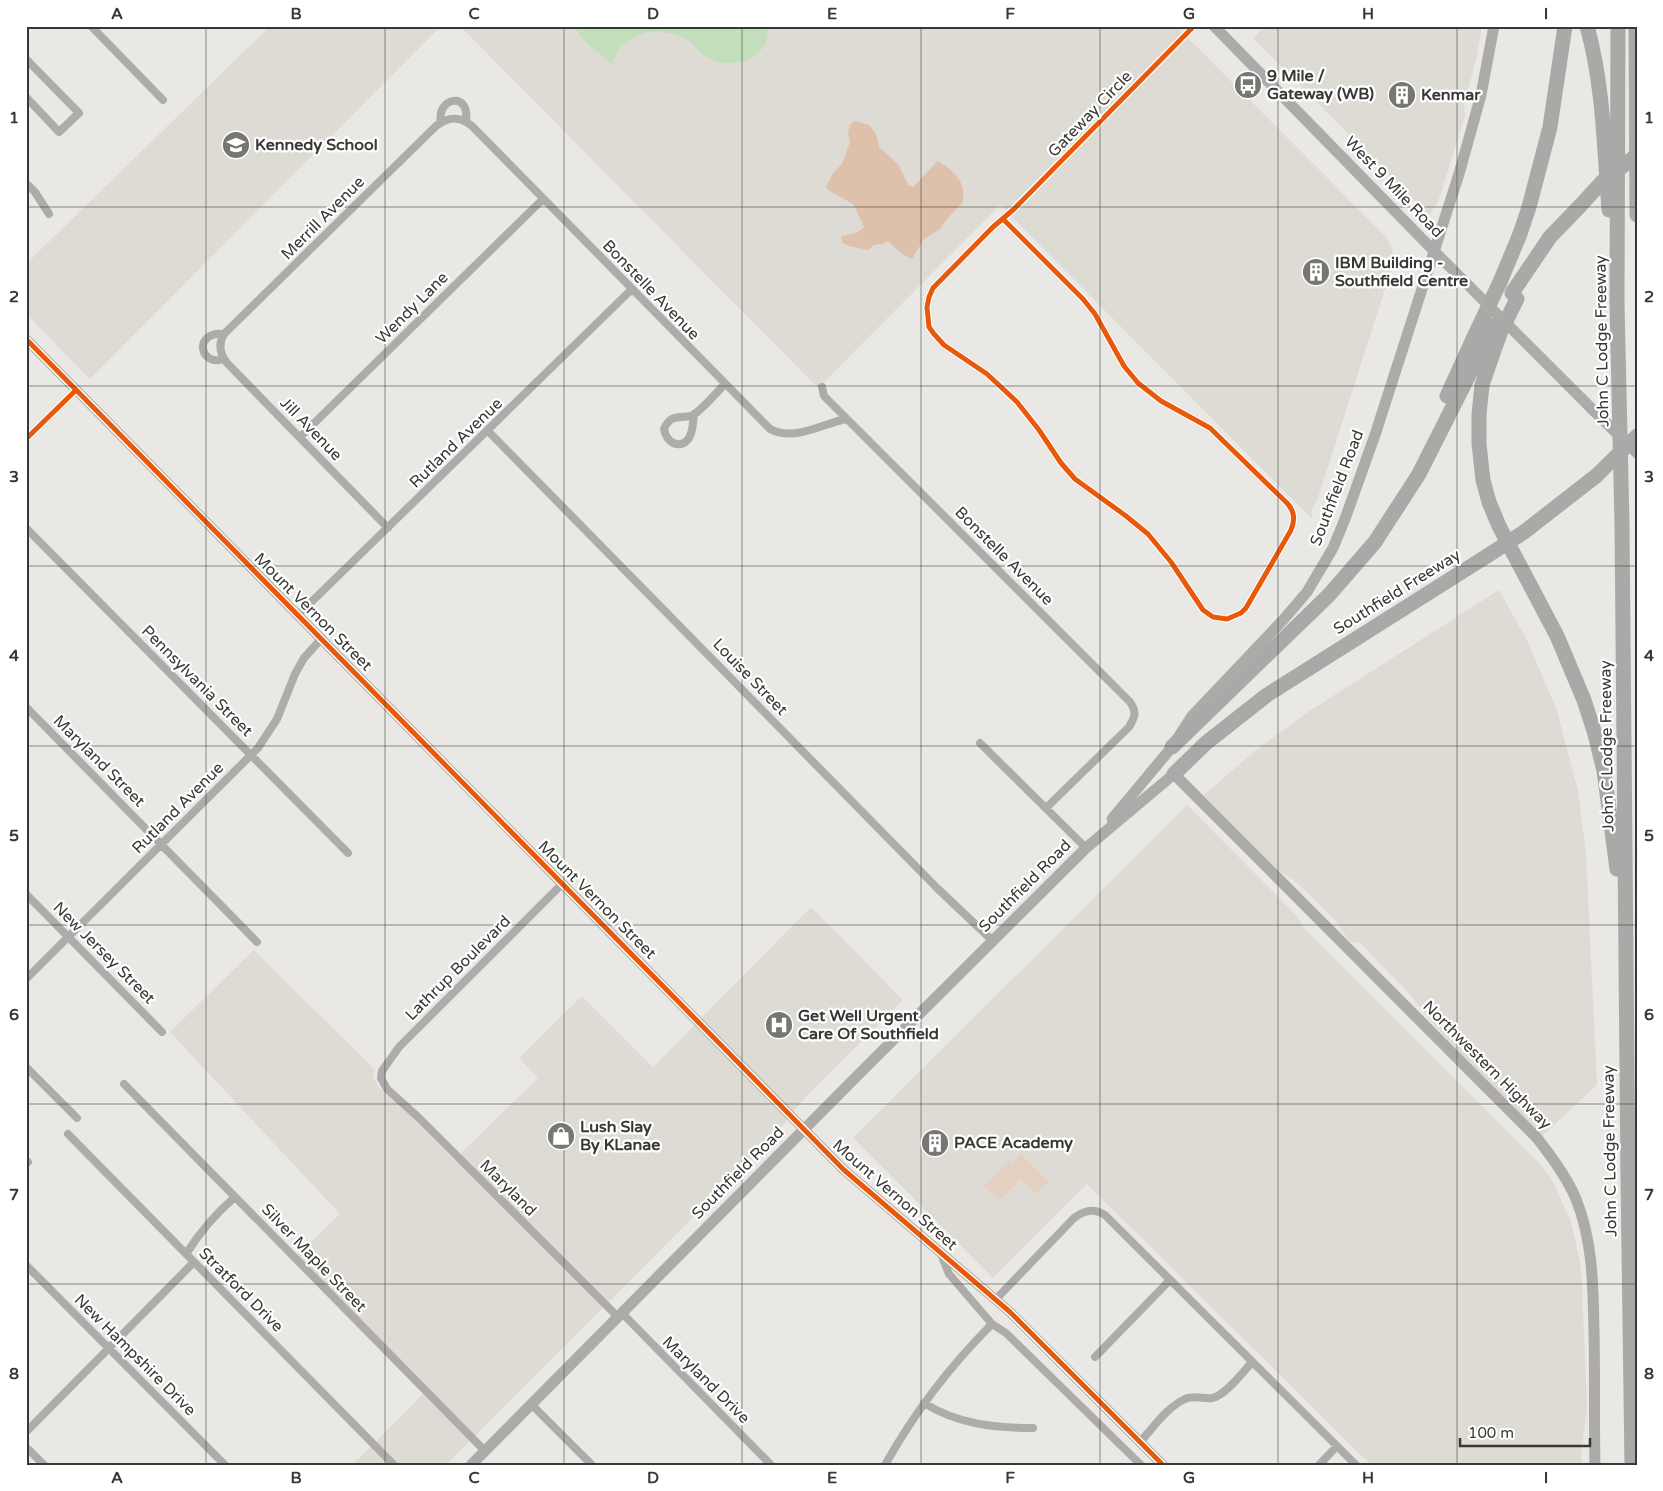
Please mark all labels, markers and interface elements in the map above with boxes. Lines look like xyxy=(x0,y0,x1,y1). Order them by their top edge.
text: A xyxy=(111,4,123,24)
text: B xyxy=(290,4,302,24)
text: C xyxy=(468,4,480,24)
text: D xyxy=(647,4,659,24)
text: E xyxy=(827,4,837,24)
text: F xyxy=(1005,4,1015,24)
text: G xyxy=(1183,4,1195,24)
text: H xyxy=(1362,4,1374,24)
text: I xyxy=(1544,4,1548,24)
place label: 9 Mile / Gateway (WB) xyxy=(1267,66,1374,104)
street label: Gateway Circle xyxy=(1044,67,1136,161)
bus stop icon: 9 Mile / Gateway (WB) xyxy=(1233,70,1263,100)
building icon: Kenmar xyxy=(1387,80,1417,110)
place label: Kenmar xyxy=(1421,85,1481,105)
text: 1 xyxy=(9,108,19,128)
text: 1 xyxy=(1644,108,1654,128)
school or university icon: Kennedy School xyxy=(221,130,251,160)
street label: West 9 Mile Road xyxy=(1341,132,1447,242)
place label: Kennedy School xyxy=(255,135,378,155)
street label: Merrill Avenue xyxy=(277,172,369,264)
street label: Bonstelle Avenue xyxy=(598,236,704,344)
place label: IBM Building - Southfield Centre xyxy=(1335,253,1468,291)
street label: John C Lodge Freeway xyxy=(1590,255,1613,427)
building icon: IBM Building - Southfield Centre xyxy=(1301,257,1331,287)
street label: Wendy Lane xyxy=(372,268,452,348)
text: 2 xyxy=(9,287,19,307)
text: 2 xyxy=(1644,287,1654,307)
street label: Jill Avenue xyxy=(276,393,346,465)
street label: Rutland Avenue xyxy=(405,394,507,492)
street label: Southfield Road xyxy=(1306,427,1368,549)
text: 3 xyxy=(9,467,19,487)
text: 3 xyxy=(1644,467,1654,487)
street label: Bonstelle Avenue xyxy=(950,502,1058,610)
street label: Southfield Freeway xyxy=(1330,545,1464,639)
street label: Mount Vernon Street xyxy=(250,549,376,675)
street label: Pennsylvania Street xyxy=(137,621,257,741)
street label: Louise Street xyxy=(708,634,792,720)
text: 4 xyxy=(9,646,19,666)
text: 4 xyxy=(1644,646,1654,666)
street label: John C Lodge Freeway xyxy=(1595,660,1618,832)
street label: Maryland Street xyxy=(49,711,149,811)
street label: Rutland Avenue xyxy=(128,758,228,858)
text: 5 xyxy=(9,826,19,846)
text: 5 xyxy=(1644,826,1654,846)
street label: Southfield Road xyxy=(975,836,1075,936)
street label: Mount Vernon Street xyxy=(534,837,660,963)
street label: New Jersey Street xyxy=(49,898,159,1008)
street label: Lathrup Boulevard xyxy=(401,911,515,1025)
street label: Northwestern Highway xyxy=(1418,996,1556,1134)
text: 6 xyxy=(9,1005,19,1025)
text: 6 xyxy=(1644,1005,1654,1025)
place label: Get Well Urgent Care Of Southfield xyxy=(798,1006,939,1044)
hospital icon: Get Well Urgent Care Of Southfield xyxy=(764,1010,794,1040)
street label: John C Lodge Freeway xyxy=(1598,1065,1621,1237)
place label: Lush Slay By KLanae xyxy=(580,1117,660,1155)
shop icon: Lush Slay By KLanae xyxy=(546,1121,576,1151)
street label: Southfield Road xyxy=(688,1123,788,1223)
building icon: PACE Academy xyxy=(920,1128,950,1158)
place label: PACE Academy xyxy=(954,1133,1073,1153)
street label: Mount Vernon Street xyxy=(828,1135,962,1255)
street label: Maryland xyxy=(475,1155,541,1221)
text: 7 xyxy=(9,1185,19,1205)
text: 7 xyxy=(1644,1185,1654,1205)
street label: Silver Maple Street xyxy=(257,1200,371,1316)
street label: Stratford Drive xyxy=(194,1243,288,1337)
street label: New Hampshire Drive xyxy=(70,1290,200,1420)
street label: Maryland Drive xyxy=(658,1332,754,1428)
text: 8 xyxy=(9,1364,19,1384)
text: 8 xyxy=(1644,1364,1654,1384)
scale bar xyxy=(1460,1416,1590,1448)
text: 100 m xyxy=(1468,1424,1514,1442)
text: A xyxy=(111,1468,123,1488)
text: B xyxy=(290,1468,302,1488)
text: C xyxy=(468,1468,480,1488)
text: D xyxy=(647,1468,659,1488)
text: E xyxy=(827,1468,837,1488)
text: F xyxy=(1005,1468,1015,1488)
text: G xyxy=(1183,1468,1195,1488)
text: H xyxy=(1362,1468,1374,1488)
text: I xyxy=(1544,1468,1548,1488)

